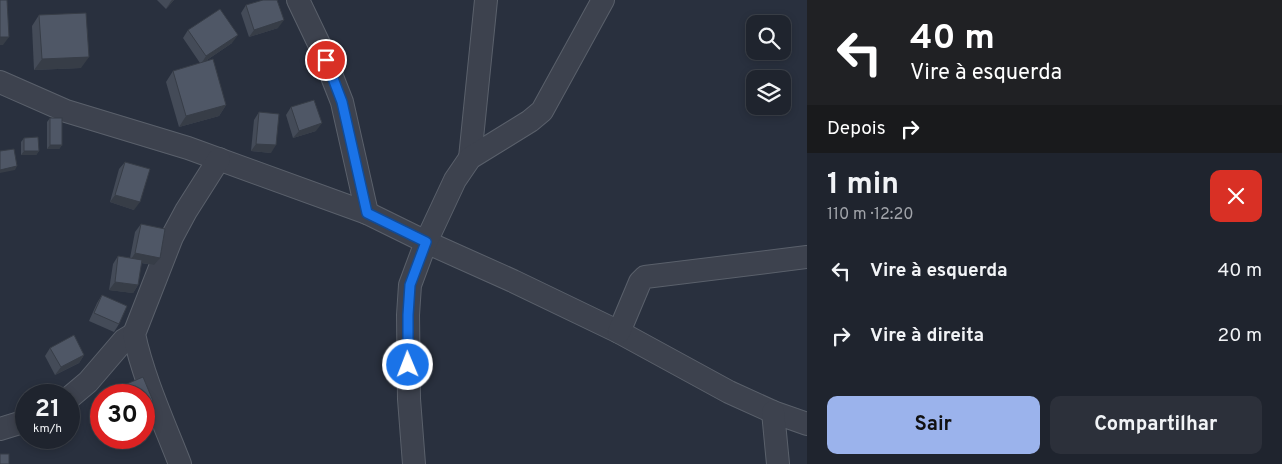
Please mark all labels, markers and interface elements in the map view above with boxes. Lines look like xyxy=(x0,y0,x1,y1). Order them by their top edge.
map controls xyxy=(746,15,791,115)
button: search xyxy=(746,15,791,60)
text: 40 m xyxy=(910,17,995,61)
icon: left xyxy=(827,20,892,85)
pin xyxy=(305,39,347,81)
icon: arrive xyxy=(312,46,340,74)
text: Vire à esquerda xyxy=(910,60,1062,87)
button: layers xyxy=(746,70,791,115)
icon: right xyxy=(896,115,924,143)
text: Depois xyxy=(827,117,886,141)
text: 1 min xyxy=(827,167,899,204)
button: close xyxy=(1210,170,1262,222)
text: 110 m · 12:20 xyxy=(827,205,913,225)
icon: left xyxy=(827,257,855,285)
text: Vire à esquerda xyxy=(870,259,1008,283)
text: 40 m xyxy=(1217,259,1262,283)
icon: right xyxy=(827,322,855,350)
text: Vire à direita xyxy=(870,324,984,348)
text: 20 m xyxy=(1218,324,1262,348)
position arrow xyxy=(381,338,433,390)
speed limit sign: 30 xyxy=(90,384,155,449)
text: 21 xyxy=(35,394,60,426)
button: Sair xyxy=(827,396,1040,454)
button: Compartilhar xyxy=(1050,396,1262,454)
text: km/h xyxy=(33,421,62,437)

